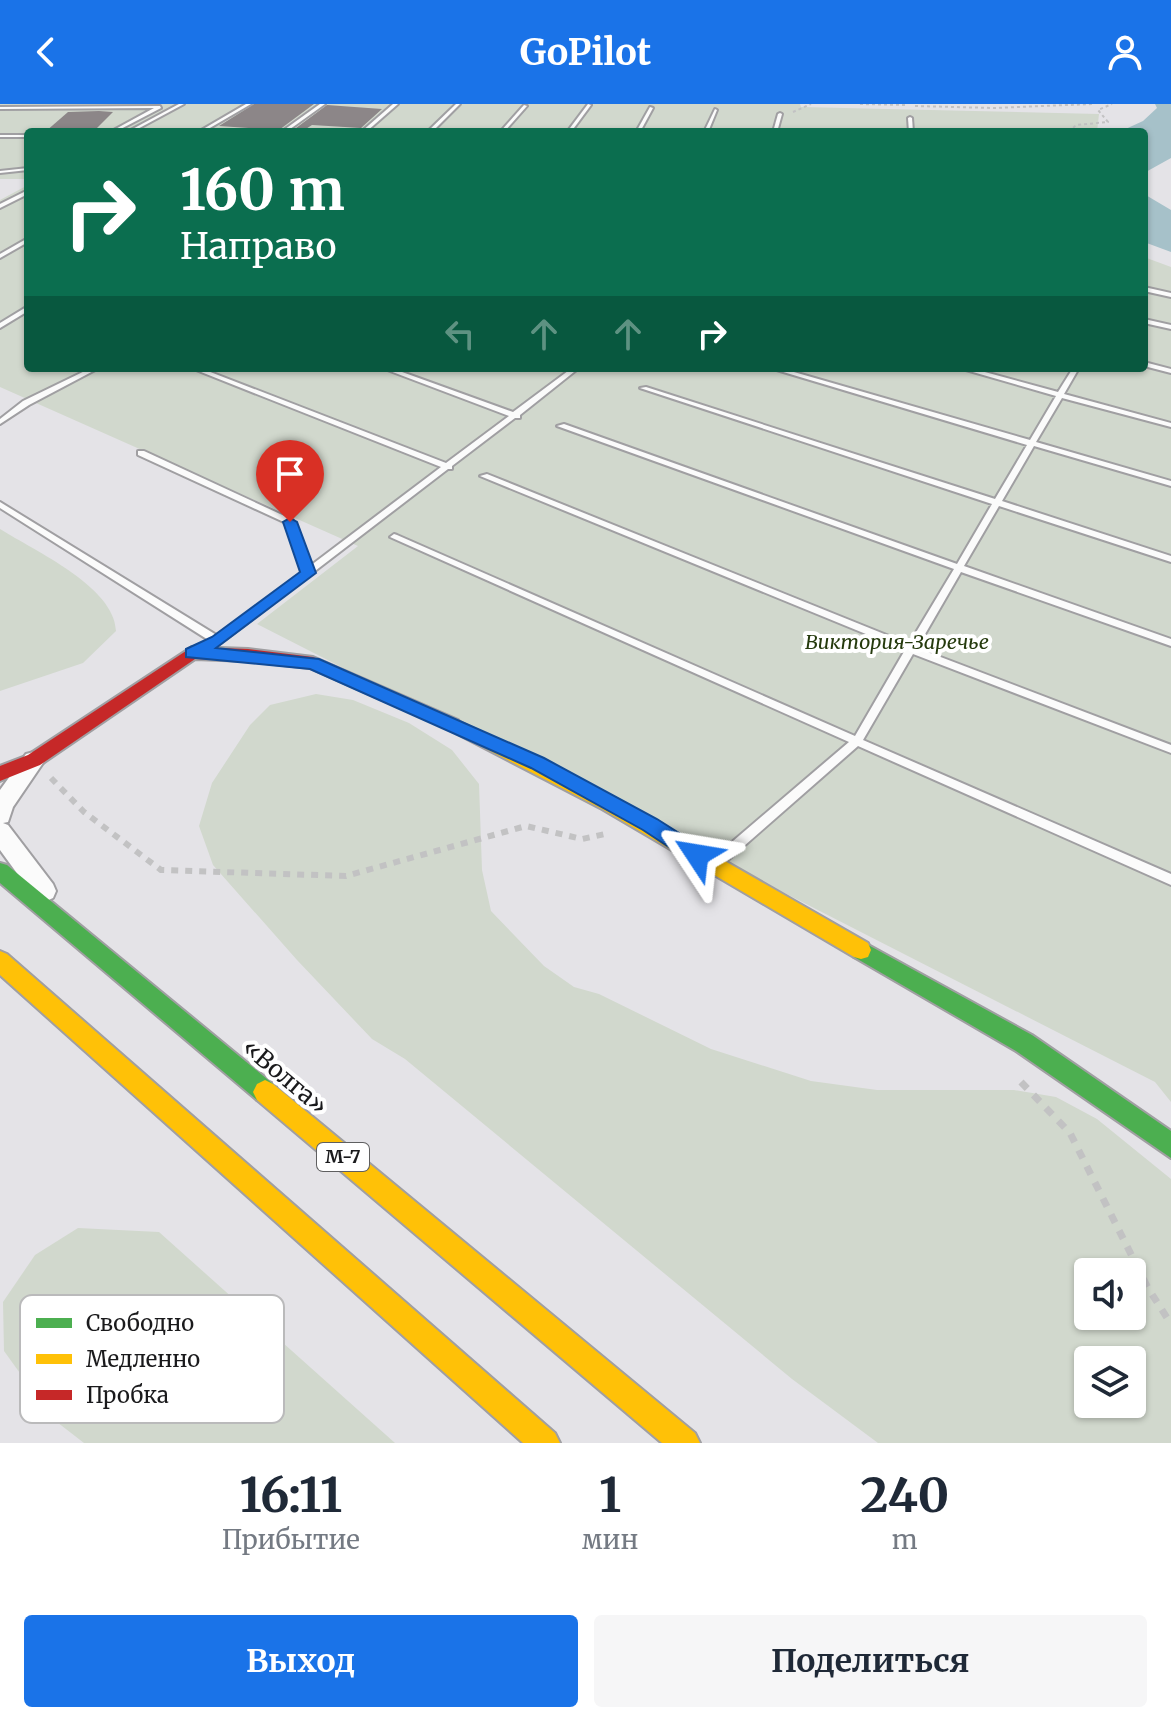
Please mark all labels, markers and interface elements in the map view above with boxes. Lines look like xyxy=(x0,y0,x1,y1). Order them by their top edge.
icon: back xyxy=(24,30,68,74)
text: GoPilot xyxy=(520,30,651,75)
icon: person xyxy=(1103,30,1147,74)
text: 160 m xyxy=(180,155,345,225)
icon: right xyxy=(48,160,152,264)
text: Направо xyxy=(180,224,336,269)
icon: left xyxy=(438,312,482,356)
icon: ahead xyxy=(522,312,566,356)
icon: ahead xyxy=(606,312,650,356)
icon: right xyxy=(690,312,734,356)
pin xyxy=(256,440,324,522)
icon: arrive xyxy=(268,452,312,496)
park label: Виктория-Заречье xyxy=(805,629,989,654)
position arrow xyxy=(655,813,739,897)
street label: «Волга» xyxy=(236,1032,334,1121)
road number: М-7 xyxy=(317,1143,369,1171)
map controls xyxy=(1074,1258,1146,1418)
button: sound xyxy=(1074,1258,1146,1330)
legend xyxy=(20,1295,284,1423)
text: Свободно xyxy=(86,1309,194,1337)
text: Медленно xyxy=(86,1345,200,1373)
button: layers xyxy=(1074,1346,1146,1418)
text: Пробка xyxy=(86,1381,169,1409)
text: 16:11 xyxy=(239,1465,342,1525)
text: 1 xyxy=(599,1465,621,1525)
text: 240 xyxy=(860,1465,949,1525)
text: Прибытие xyxy=(222,1523,360,1556)
text: мин xyxy=(582,1523,638,1556)
text: m xyxy=(892,1523,918,1556)
button: Выход xyxy=(24,1615,578,1707)
button: Поделиться xyxy=(594,1615,1147,1707)

